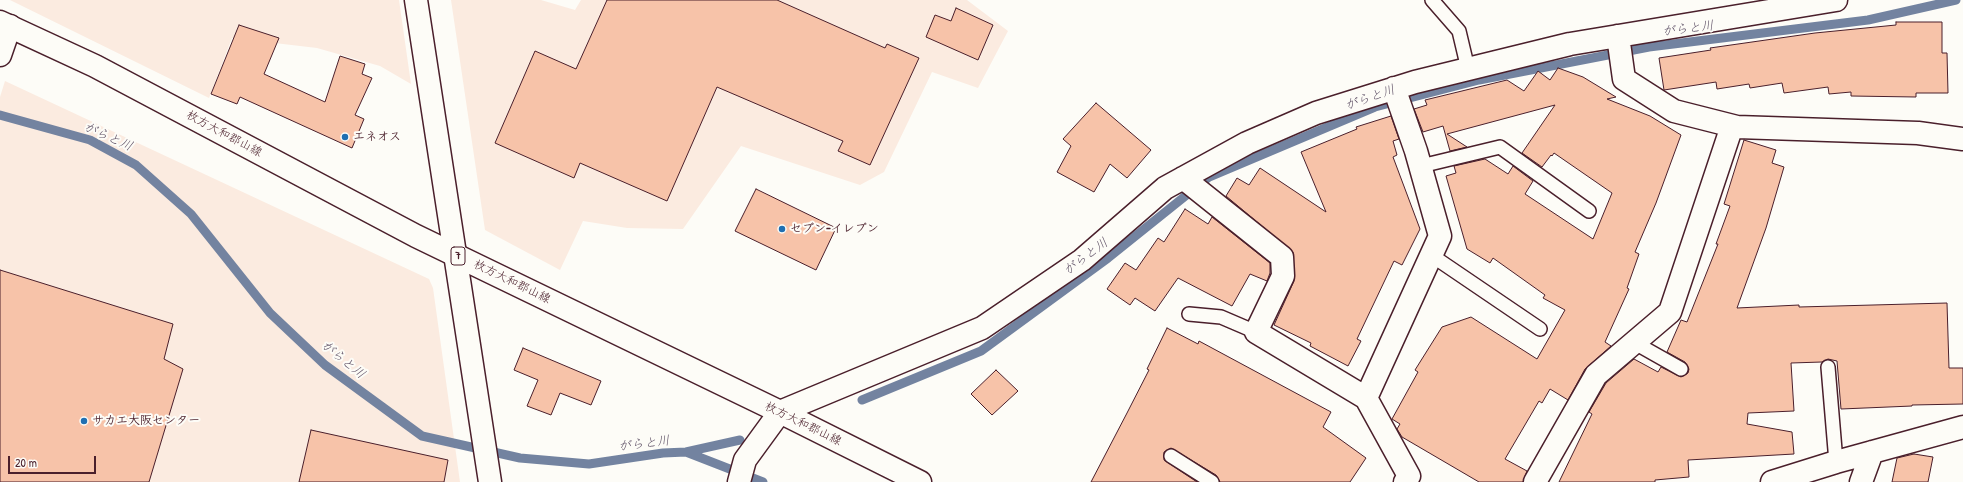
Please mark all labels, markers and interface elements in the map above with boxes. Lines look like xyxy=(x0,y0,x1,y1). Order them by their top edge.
water label: がらと川 xyxy=(1661,18,1715,40)
water label: がらと川 xyxy=(1343,82,1397,114)
street label: 枚方大和郡山線 xyxy=(184,108,264,160)
water label: がらと川 xyxy=(81,119,135,155)
place label: エネオス xyxy=(353,130,401,144)
marker: エネオス xyxy=(340,132,350,142)
place label: セブン-イレブン xyxy=(790,222,879,236)
marker: セブン-イレブン xyxy=(777,224,787,234)
water label: がらと川 xyxy=(1061,235,1111,279)
road number: 7 xyxy=(451,247,465,265)
street label: 枚方大和郡山線 xyxy=(471,257,553,307)
water label: がらと川 xyxy=(318,338,368,382)
street label: 枚方大和郡山線 xyxy=(762,399,844,449)
place label: サカエ大阪センター xyxy=(92,414,200,428)
marker: サカエ大阪センター xyxy=(79,416,89,426)
water label: がらと川 xyxy=(617,433,671,455)
scale bar xyxy=(10,448,98,474)
text: 20 m xyxy=(15,454,37,471)

